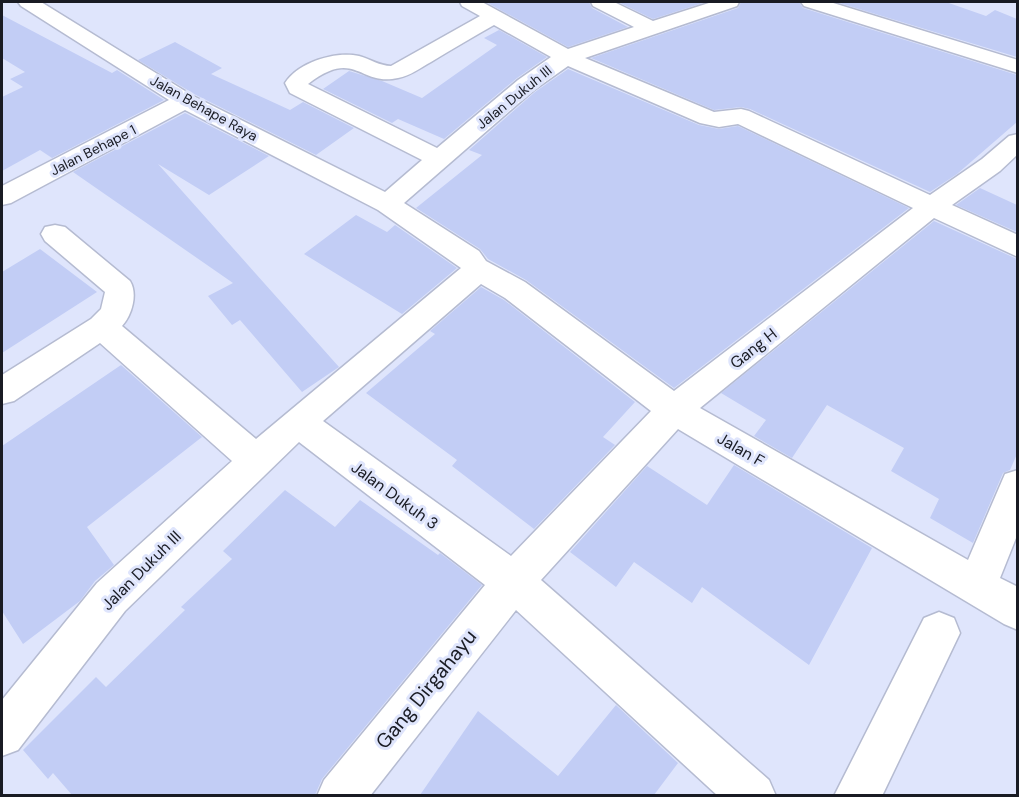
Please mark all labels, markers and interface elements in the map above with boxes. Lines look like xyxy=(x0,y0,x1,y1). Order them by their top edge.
street label: Jalan Dukuh III xyxy=(473,61,555,133)
street label: Jalan Behape Raya xyxy=(147,71,261,145)
street label: Jalan Behape 1 xyxy=(47,121,139,179)
street label: Gang H xyxy=(726,323,781,373)
street label: Jalan F xyxy=(713,428,768,471)
street label: Jalan Dukuh 3 xyxy=(347,457,442,534)
street label: Jalan Dukuh III xyxy=(97,526,186,615)
street label: Gang Dirgahayu xyxy=(370,624,482,754)

